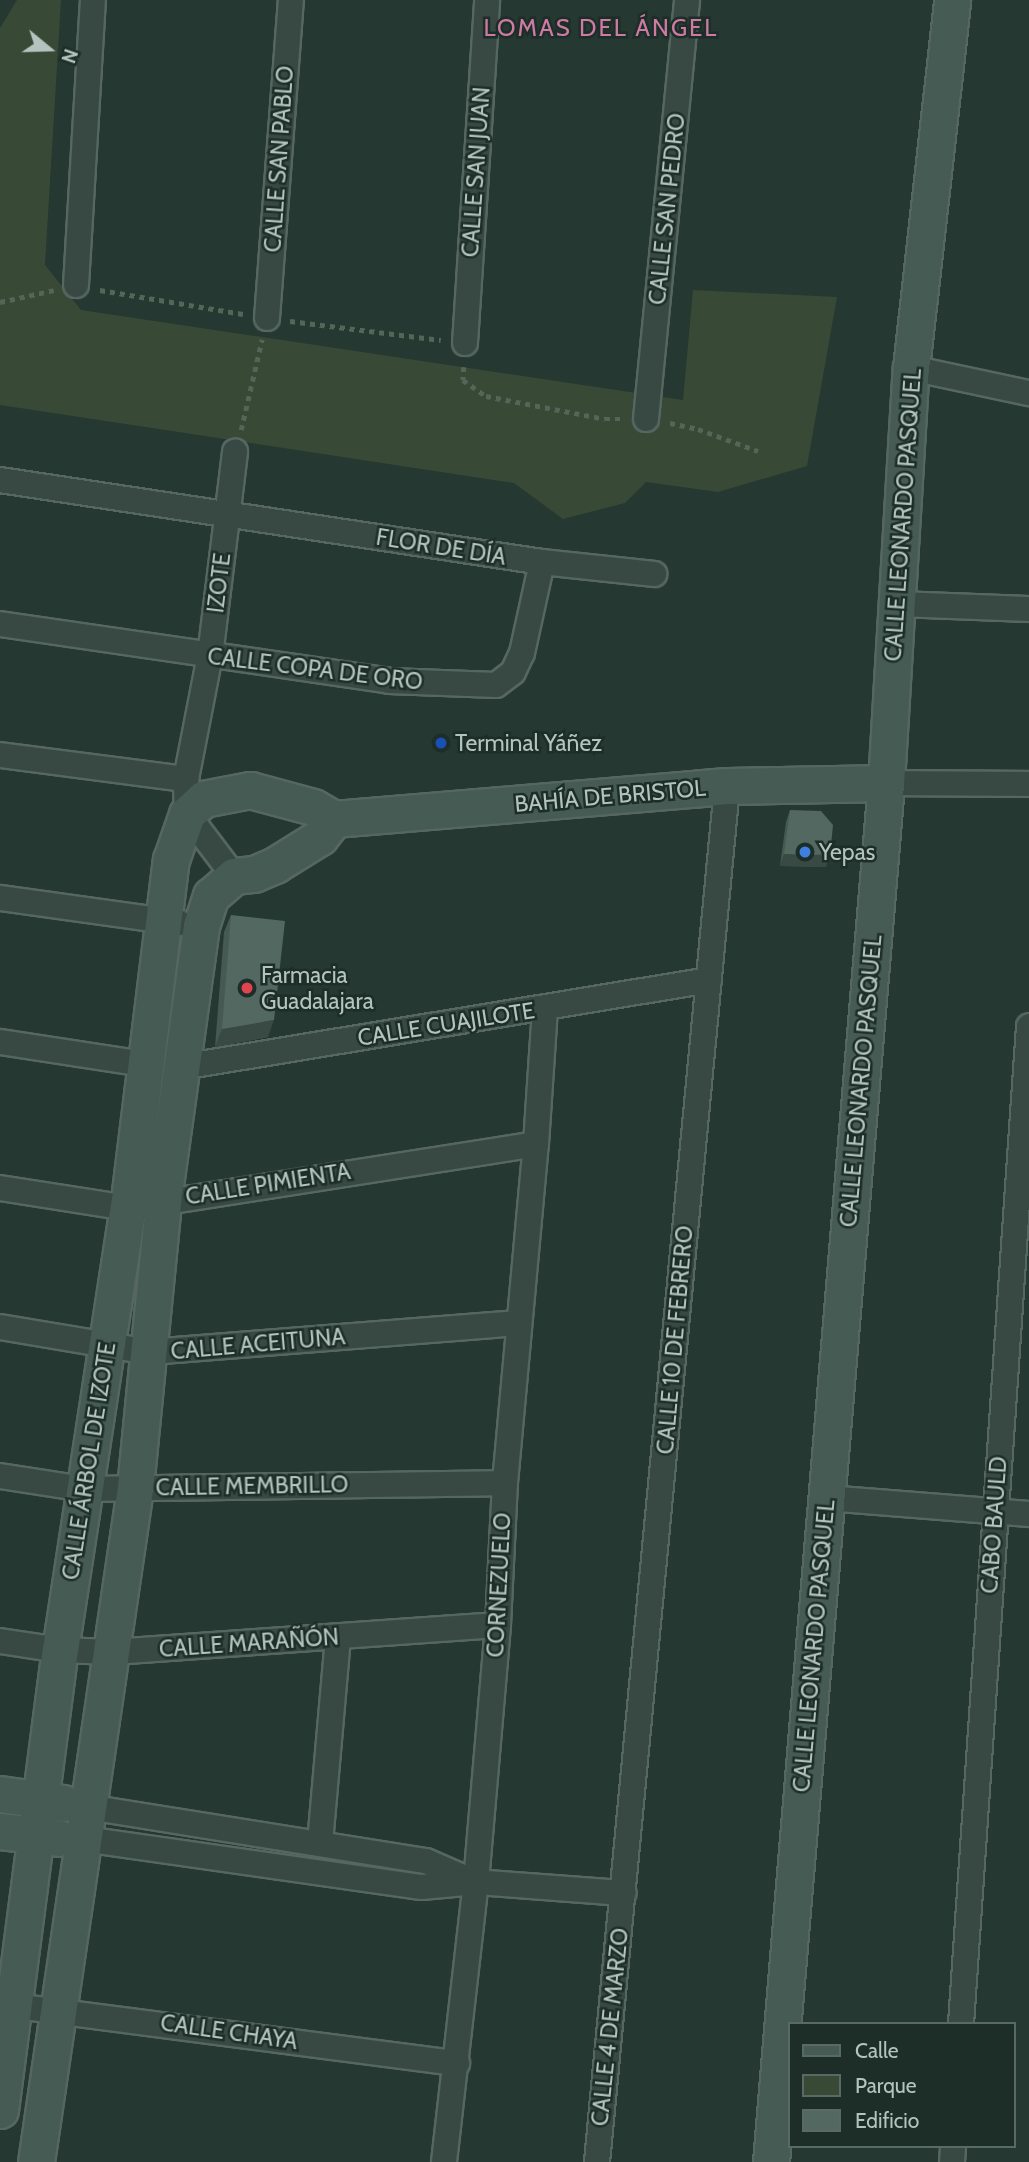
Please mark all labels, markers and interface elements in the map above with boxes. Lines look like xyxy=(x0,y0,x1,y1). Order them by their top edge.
north arrow xyxy=(14,14,84,84)
district label: LOMAS DEL ÁNGEL xyxy=(485,14,717,42)
text: N xyxy=(56,46,82,66)
street label: CALLE SAN PABLO xyxy=(259,65,299,253)
street label: CALLE SAN JUAN xyxy=(456,86,496,258)
street label: CALLE SAN PEDRO xyxy=(643,112,691,306)
street label: CALLE LEONARDO PASQUEL xyxy=(879,368,927,662)
street label: FLOR DE DÍA xyxy=(374,523,508,571)
street label: IZOTE xyxy=(202,551,236,615)
street label: CALLE COPA DE ORO xyxy=(206,642,424,696)
place label: Terminal Yáñez xyxy=(455,729,602,757)
marker: Terminal Yáñez xyxy=(433,735,449,751)
street label: BAHÍA DE BRISTOL xyxy=(513,774,707,818)
place label: Yepas xyxy=(819,838,875,866)
marker: Yepas xyxy=(797,844,813,860)
street label: CALLE LEONARDO PASQUEL xyxy=(834,934,888,1228)
place label: Farmacia Guadalajara xyxy=(261,961,374,1015)
marker: Farmacia Guadalajara xyxy=(239,980,255,996)
street label: CALLE CUAJILOTE xyxy=(356,996,536,1052)
street label: CALLE PIMIENTA xyxy=(183,1157,353,1211)
street label: CALLE 10 DE FEBRERO xyxy=(651,1225,699,1455)
street label: CALLE ACEITUNA xyxy=(170,1323,346,1365)
street label: CALLE ÁRBOL DE IZOTE xyxy=(57,1340,121,1582)
street label: CABO BAULD xyxy=(975,1456,1013,1594)
street label: CALLE MEMBRILLO xyxy=(155,1471,349,1501)
street label: CALLE LEONARDO PASQUEL xyxy=(787,1499,841,1793)
street label: CORNEZUELO xyxy=(481,1512,517,1658)
street label: CALLE MARAÑÓN xyxy=(158,1623,340,1663)
street label: CALLE 4 DE MARZO xyxy=(586,1927,634,2127)
street label: CALLE CHAYA xyxy=(159,2009,299,2055)
legend xyxy=(788,2022,1015,2148)
text: Calle xyxy=(855,2038,899,2063)
text: Parque xyxy=(855,2073,917,2098)
text: Edificio xyxy=(855,2108,919,2133)

